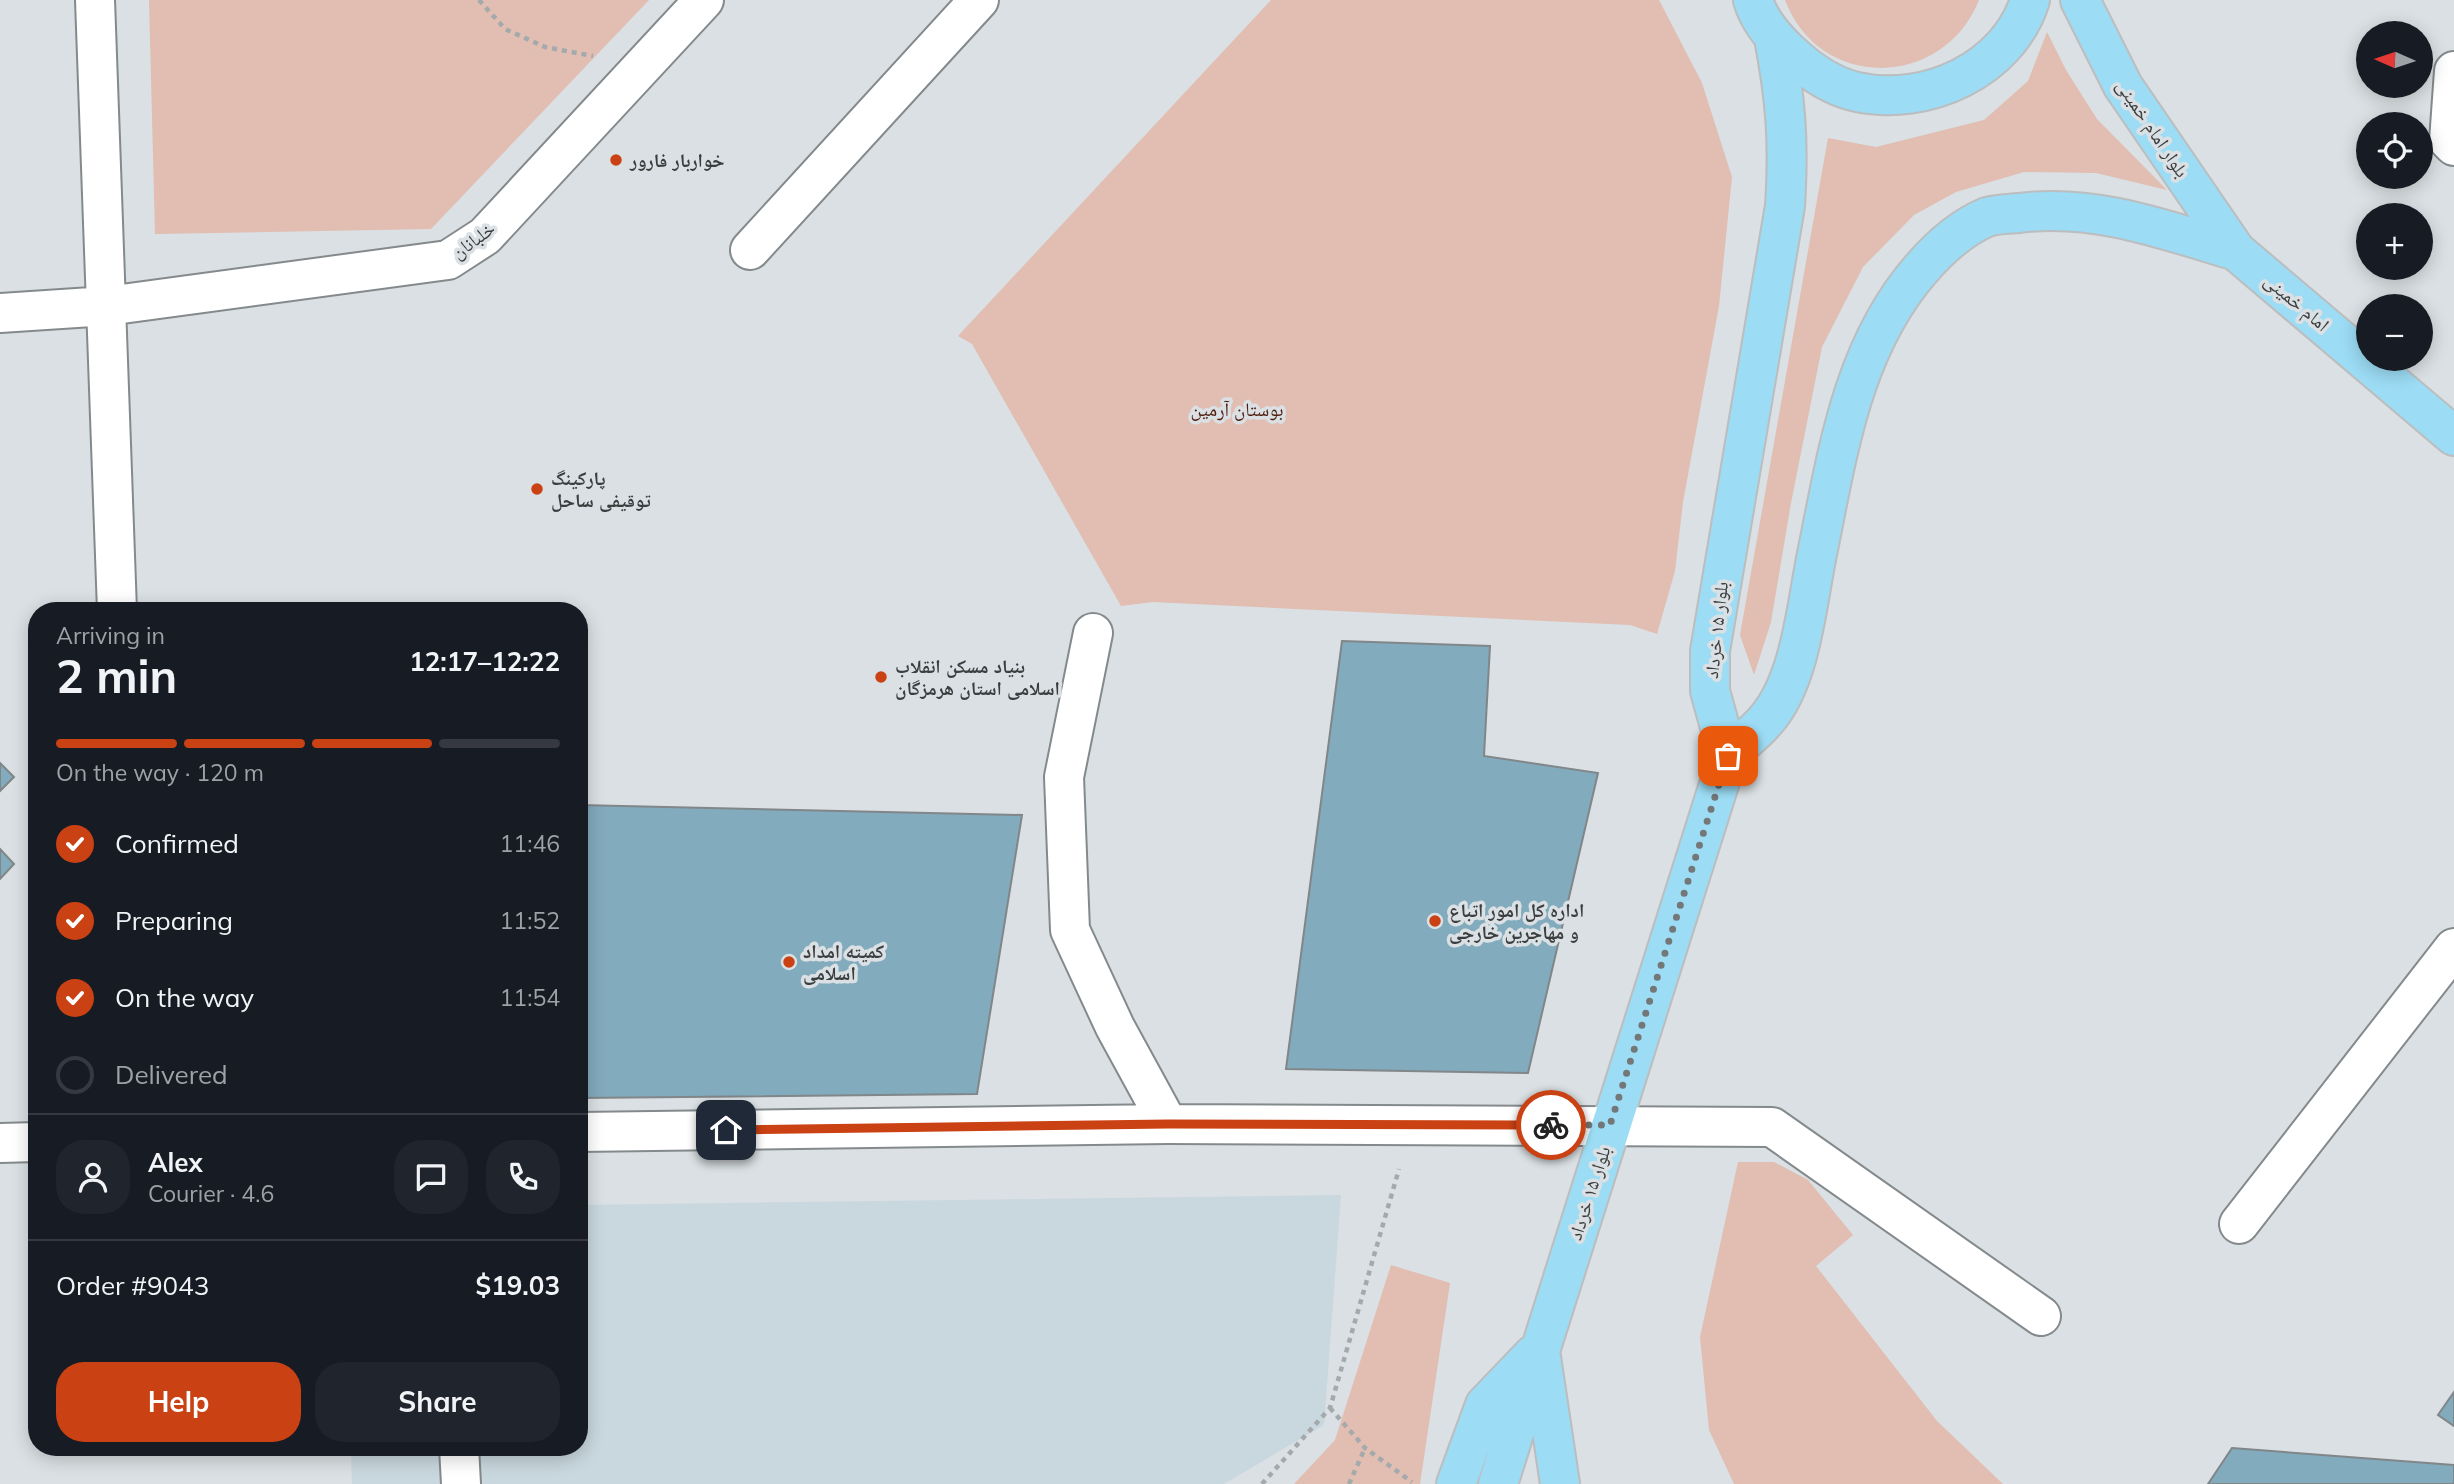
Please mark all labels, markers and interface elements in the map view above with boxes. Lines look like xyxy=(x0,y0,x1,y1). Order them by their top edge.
north arrow xyxy=(2356,21,2432,98)
map controls xyxy=(2356,21,2433,371)
street label: بلوار امام خمینی xyxy=(2110,74,2195,183)
button: locate xyxy=(2356,112,2433,189)
place label: خواربار فارور xyxy=(629,148,725,172)
marker: خواربار فارور xyxy=(608,152,624,168)
button: + xyxy=(2356,203,2433,280)
street label: خلبانان xyxy=(446,216,500,264)
street label: امام خمینی xyxy=(2258,268,2334,338)
button: − xyxy=(2356,294,2433,371)
park label: بوستان آرمین xyxy=(1191,397,1283,421)
place label: پارکینگ توقیفی ساحل xyxy=(551,466,652,512)
marker: پارکینگ توقیفی ساحل xyxy=(529,481,545,497)
street label: بلوار ۱۵ خرداد xyxy=(1699,580,1733,680)
text: Arriving in xyxy=(56,621,165,650)
text: 12:17–12:22 xyxy=(409,645,560,678)
text: 2 min xyxy=(56,647,177,705)
place label: بنیاد مسکن انقلاب اسلامی استان هرمزگان xyxy=(895,654,1060,700)
marker: بنیاد مسکن انقلاب اسلامی استان هرمزگان xyxy=(873,669,889,685)
pin xyxy=(1698,726,1758,786)
icon: bag xyxy=(1709,737,1747,775)
text: On the way · 120 m xyxy=(56,758,264,787)
icon: check xyxy=(56,825,94,863)
text: Confirmed xyxy=(115,827,239,860)
text: 11:46 xyxy=(500,829,560,858)
place label: اداره کل امور اتباع و مهاجرین خارجی xyxy=(1449,898,1584,944)
icon: check xyxy=(56,902,94,940)
text: Preparing xyxy=(115,904,233,937)
text: 11:52 xyxy=(500,906,560,935)
marker: اداره کل امور اتباع و مهاجرین خارجی xyxy=(1427,913,1443,929)
place label: کمیته امداد اسلامی xyxy=(803,939,885,985)
marker: کمیته امداد اسلامی xyxy=(781,954,797,970)
icon: check xyxy=(56,979,94,1017)
text: On the way xyxy=(115,981,254,1014)
text: 11:54 xyxy=(500,983,560,1012)
text: Delivered xyxy=(115,1058,228,1091)
courier xyxy=(1516,1090,1586,1160)
pin xyxy=(696,1100,756,1160)
icon: bike xyxy=(1532,1106,1570,1144)
icon: home xyxy=(707,1111,745,1149)
button: person xyxy=(56,1140,130,1214)
button: chat xyxy=(394,1140,468,1214)
button: phone xyxy=(486,1140,560,1214)
street label: بلوار ۱۵ خرداد xyxy=(1563,1143,1615,1243)
text: Alex xyxy=(148,1146,203,1179)
text: Courier · 4.6 xyxy=(148,1179,274,1208)
text: Order #9043 xyxy=(56,1269,209,1302)
text: $19.03 xyxy=(476,1269,560,1302)
button: Help xyxy=(56,1362,301,1442)
button: Share xyxy=(315,1362,560,1442)

